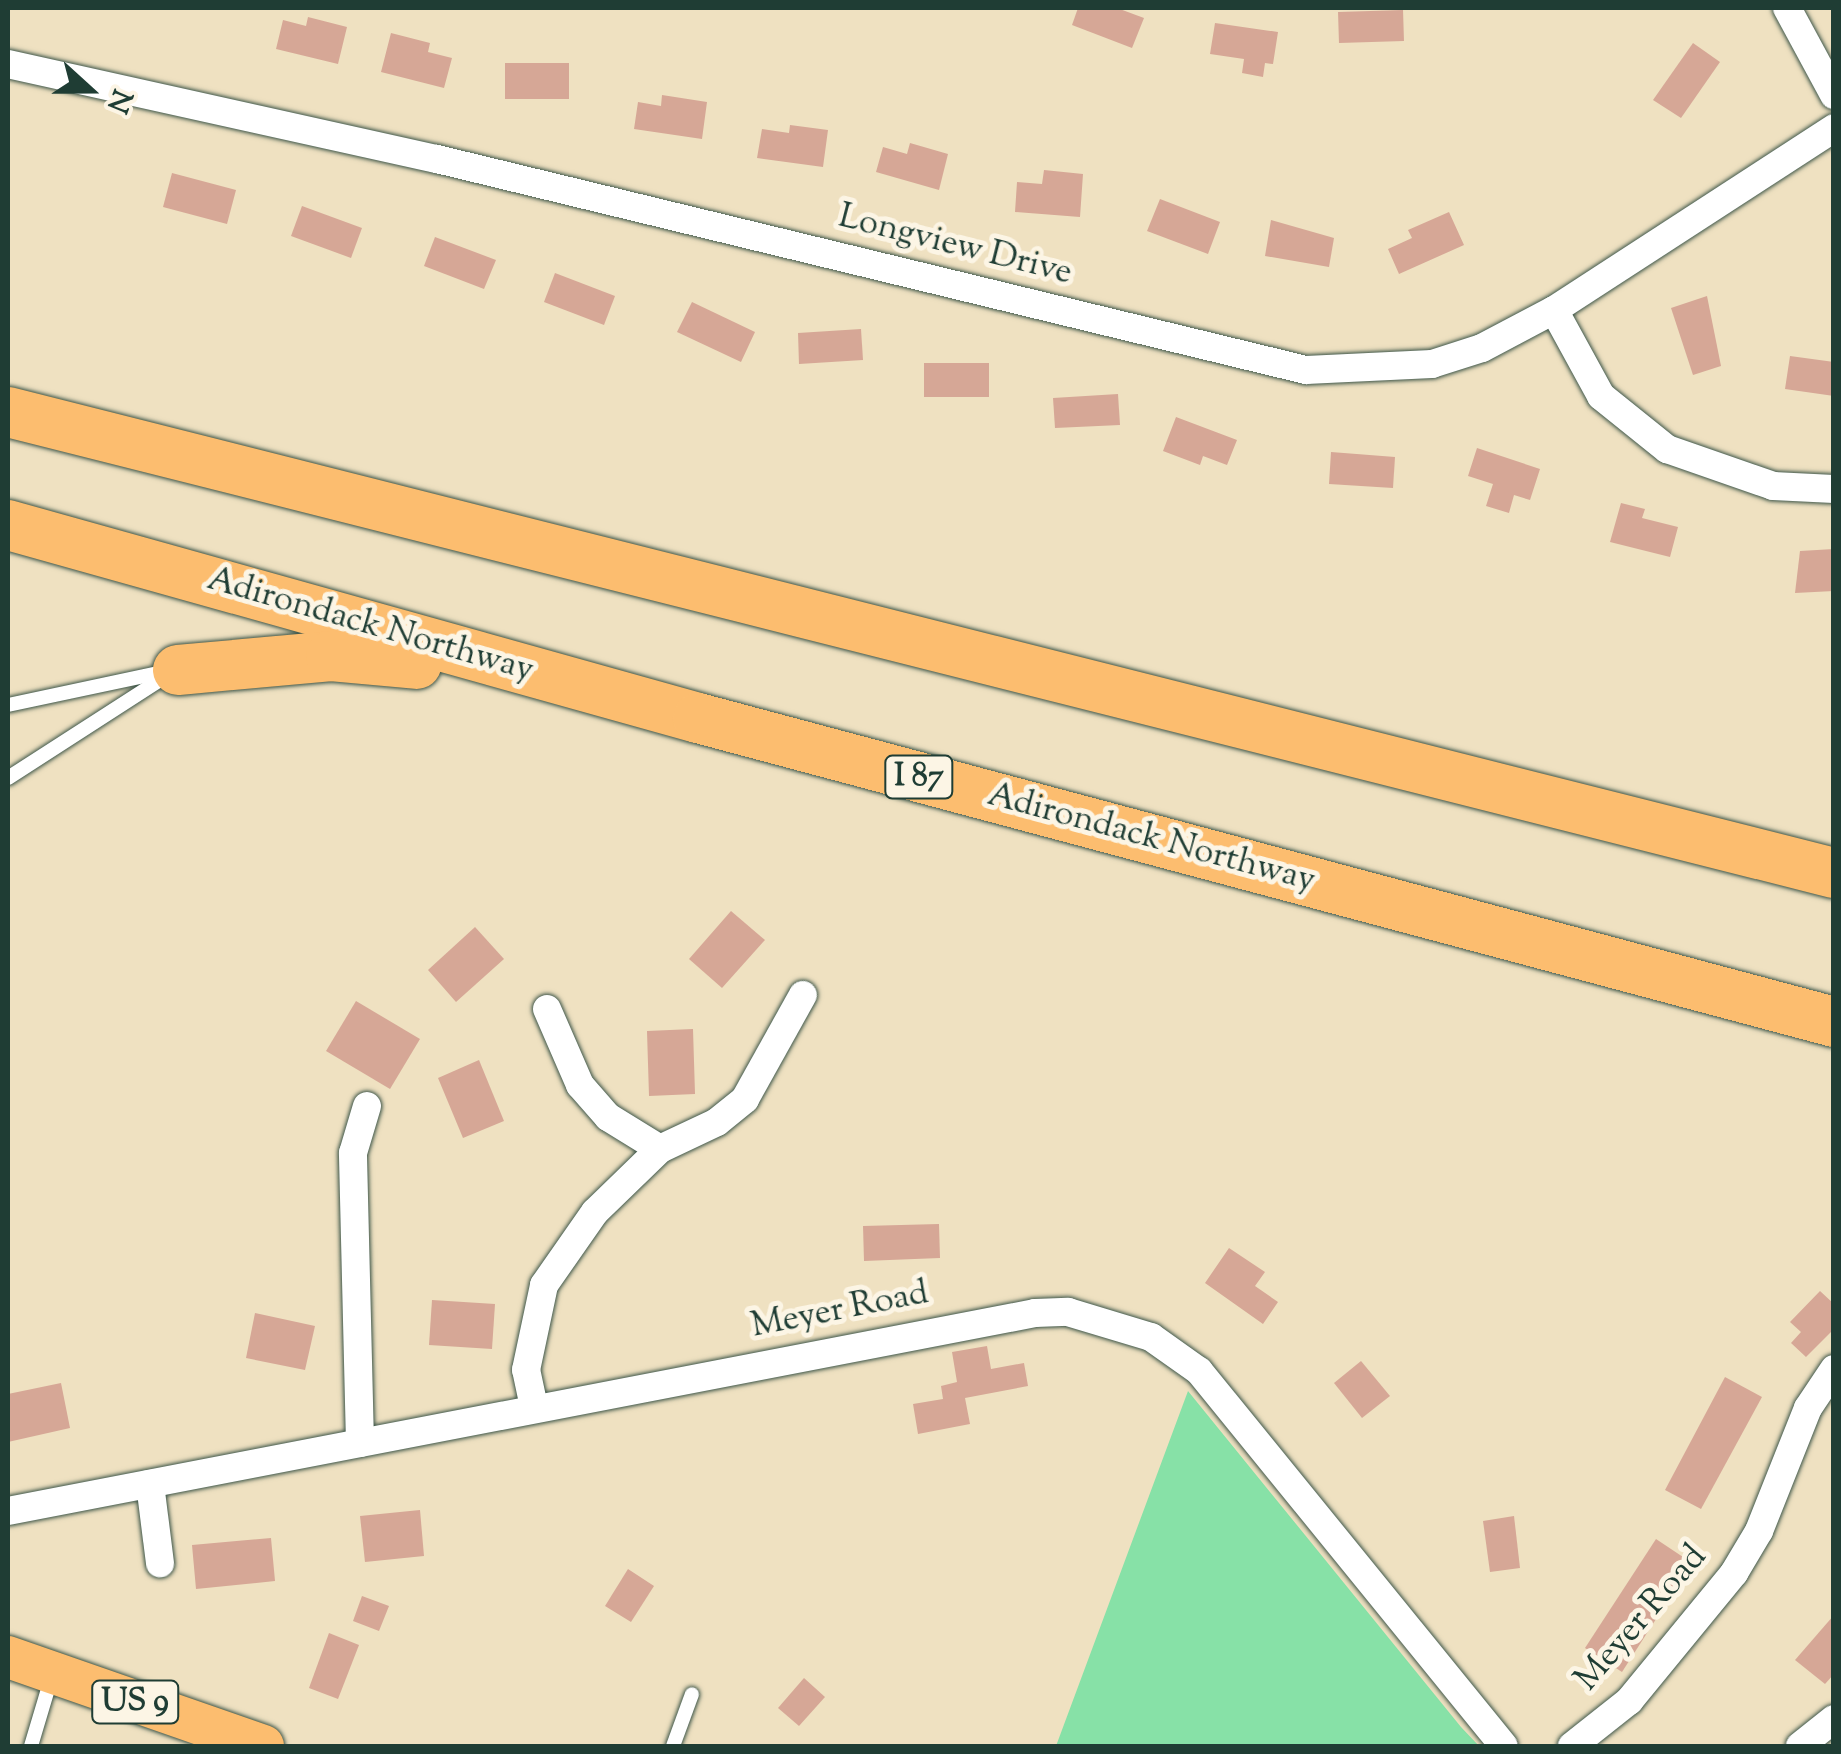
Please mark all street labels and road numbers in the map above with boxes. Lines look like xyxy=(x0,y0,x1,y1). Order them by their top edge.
street label: Longview Drive xyxy=(834,197,1076,295)
street label: Adirondack Northway xyxy=(202,559,538,693)
road number: I 87 xyxy=(884,750,954,804)
street label: Adirondack Northway xyxy=(983,775,1319,903)
street label: Meyer Road xyxy=(748,1273,932,1349)
street label: Meyer Road xyxy=(1567,1537,1717,1701)
road number: US 9 xyxy=(90,1675,180,1729)

